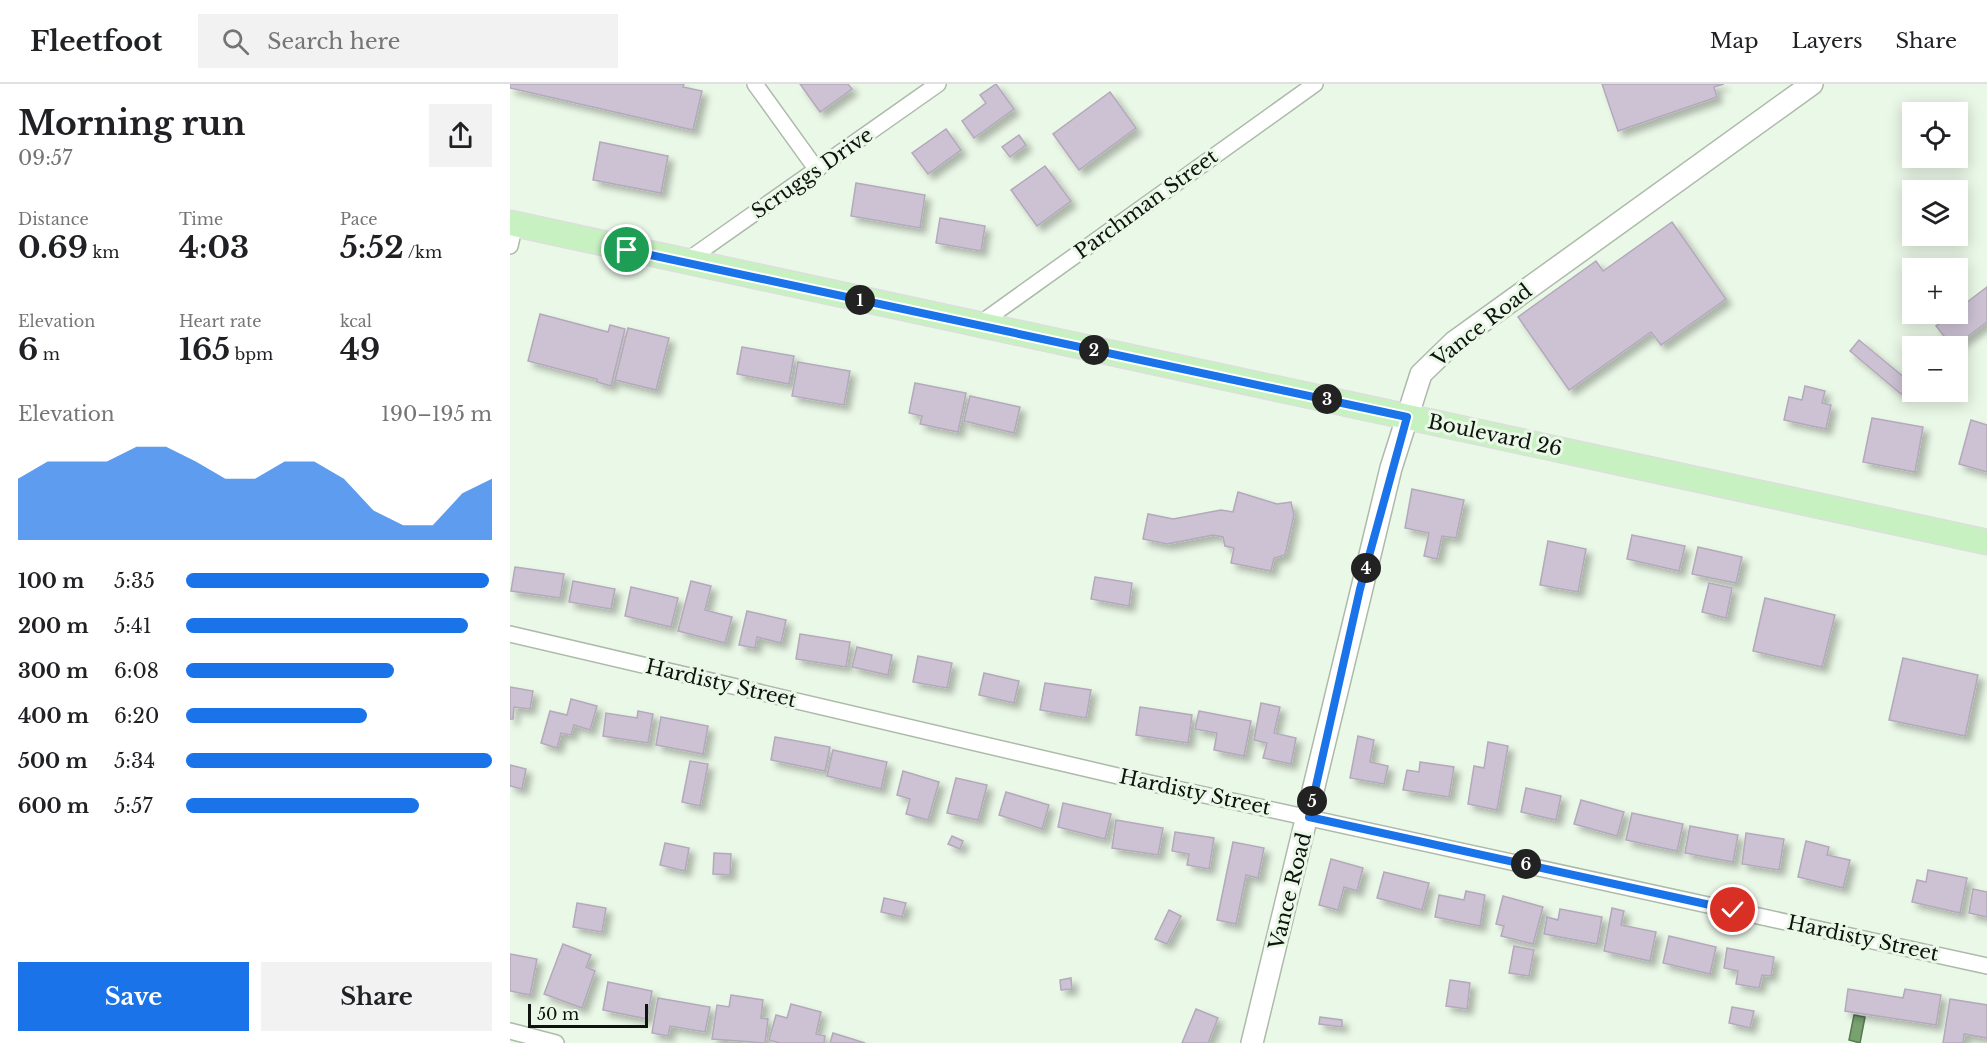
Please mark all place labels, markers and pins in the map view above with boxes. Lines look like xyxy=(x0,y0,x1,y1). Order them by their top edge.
pin xyxy=(601,224,652,275)
pin: 1 xyxy=(845,285,875,315)
pin: 2 xyxy=(1079,335,1109,365)
pin: 3 xyxy=(1312,384,1342,414)
pin: 4 xyxy=(1351,553,1381,583)
pin: 5 xyxy=(1297,786,1327,816)
pin: 6 xyxy=(1511,849,1541,879)
pin xyxy=(1707,884,1758,935)

